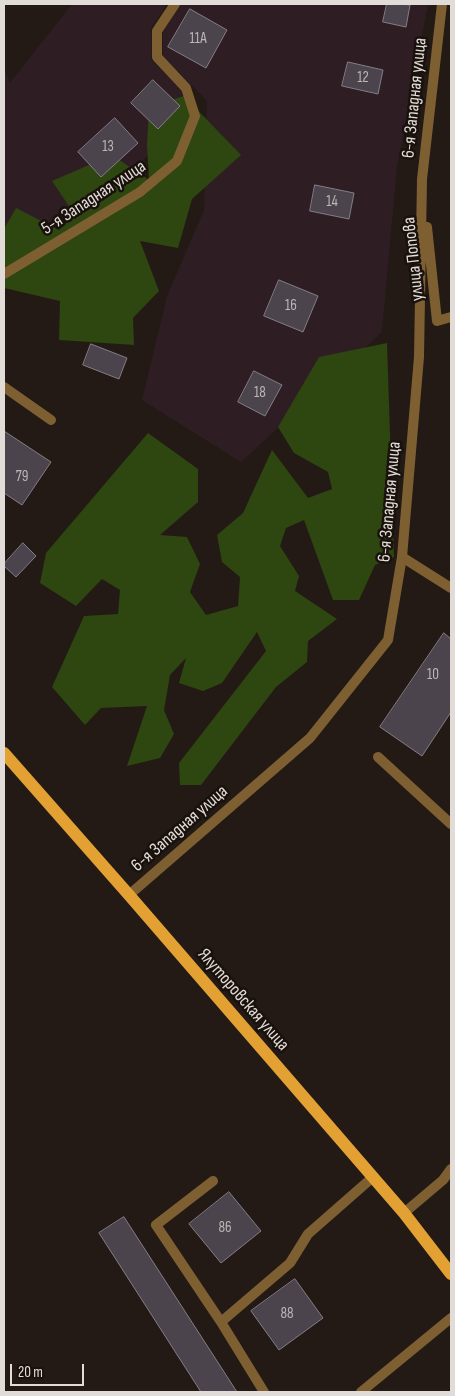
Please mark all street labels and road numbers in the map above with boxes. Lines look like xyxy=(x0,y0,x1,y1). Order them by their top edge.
street label: 6-я Западная улица xyxy=(398,37,432,159)
street label: 5-я Западная улица xyxy=(38,156,150,240)
street label: улица Попова xyxy=(399,216,429,302)
street label: 6-я Западная улица xyxy=(374,441,406,563)
street label: 6-я Западная улица xyxy=(127,781,233,877)
street label: Ялуторовская улица xyxy=(193,944,293,1056)

